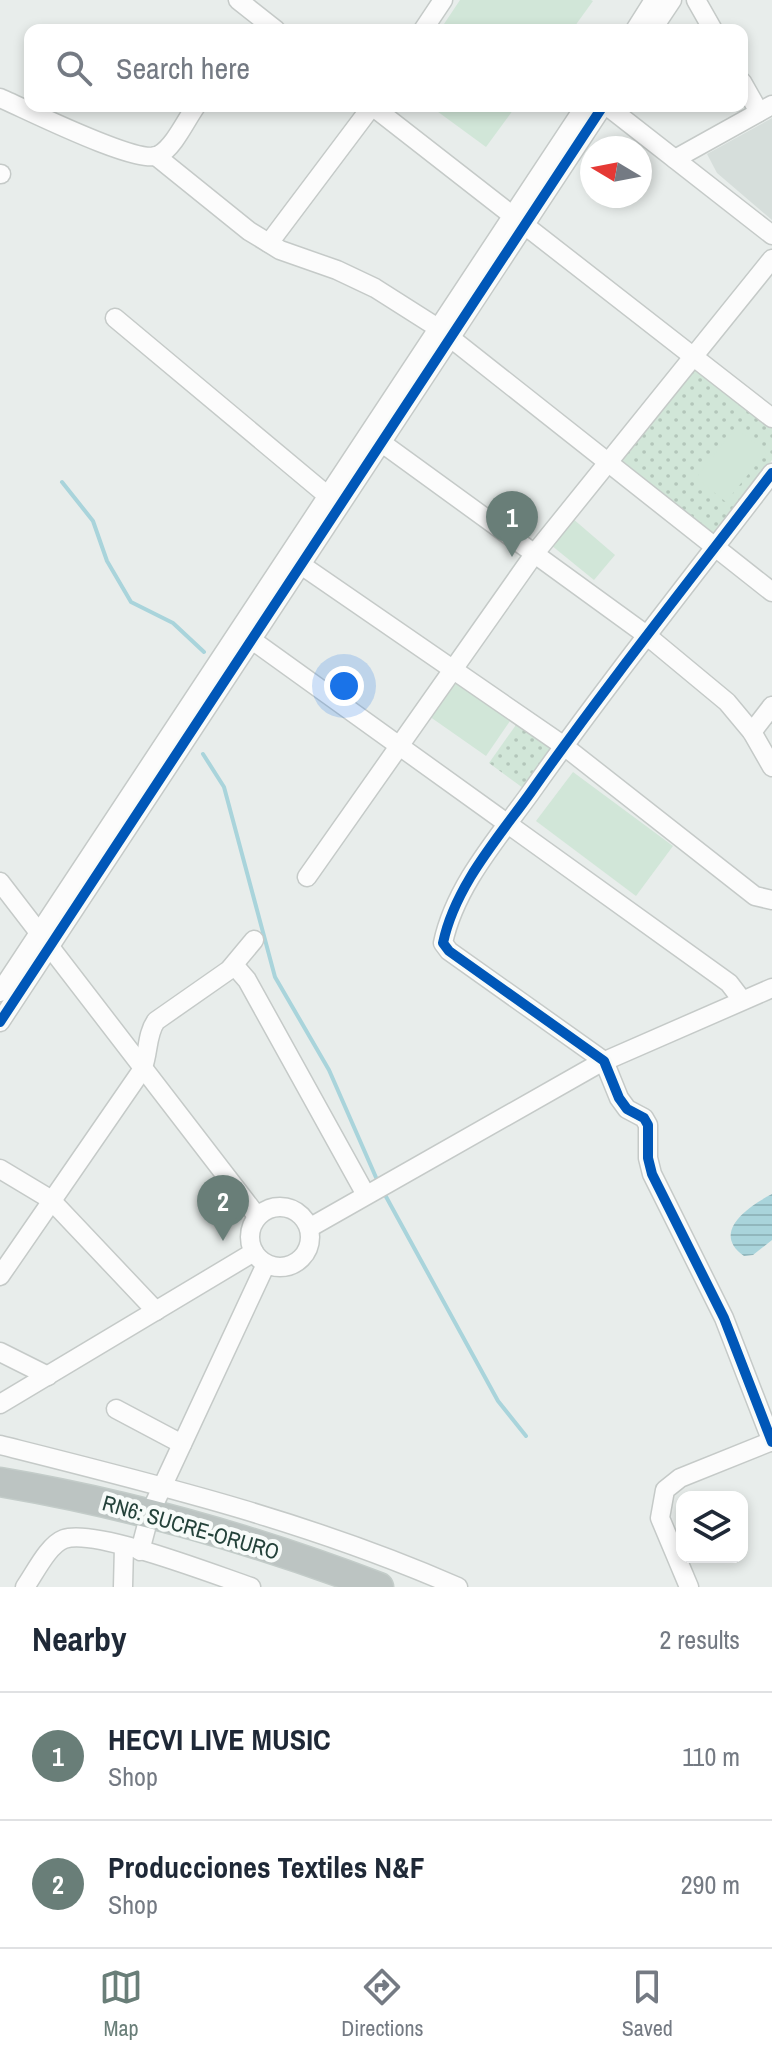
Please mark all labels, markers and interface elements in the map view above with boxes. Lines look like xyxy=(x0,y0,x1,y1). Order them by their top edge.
search box xyxy=(24,24,748,112)
icon: search xyxy=(52,46,96,90)
text: Search here xyxy=(116,48,250,88)
north arrow xyxy=(580,136,652,208)
pin: 1 xyxy=(486,491,538,557)
your location xyxy=(324,666,364,706)
pin: 2 xyxy=(197,1175,249,1241)
street label: RN6: SUCRE-ORURO xyxy=(99,1487,283,1567)
map controls xyxy=(676,1491,748,1563)
button: layers xyxy=(676,1491,748,1563)
text: Nearby xyxy=(32,1616,127,1662)
text: 2 results xyxy=(659,1622,740,1657)
text: HECVI LIVE MUSIC xyxy=(108,1719,331,1759)
text: 1 xyxy=(52,1739,64,1774)
text: 110 m xyxy=(682,1739,740,1774)
text: Shop xyxy=(108,1759,158,1794)
text: Producciones Textiles N&F xyxy=(108,1847,425,1887)
text: 2 xyxy=(52,1867,64,1902)
text: 290 m xyxy=(681,1867,740,1902)
text: Shop xyxy=(108,1887,158,1922)
tab: Map xyxy=(99,1965,143,2043)
tab: Directions xyxy=(341,1965,424,2043)
tab: Saved xyxy=(622,1965,673,2043)

